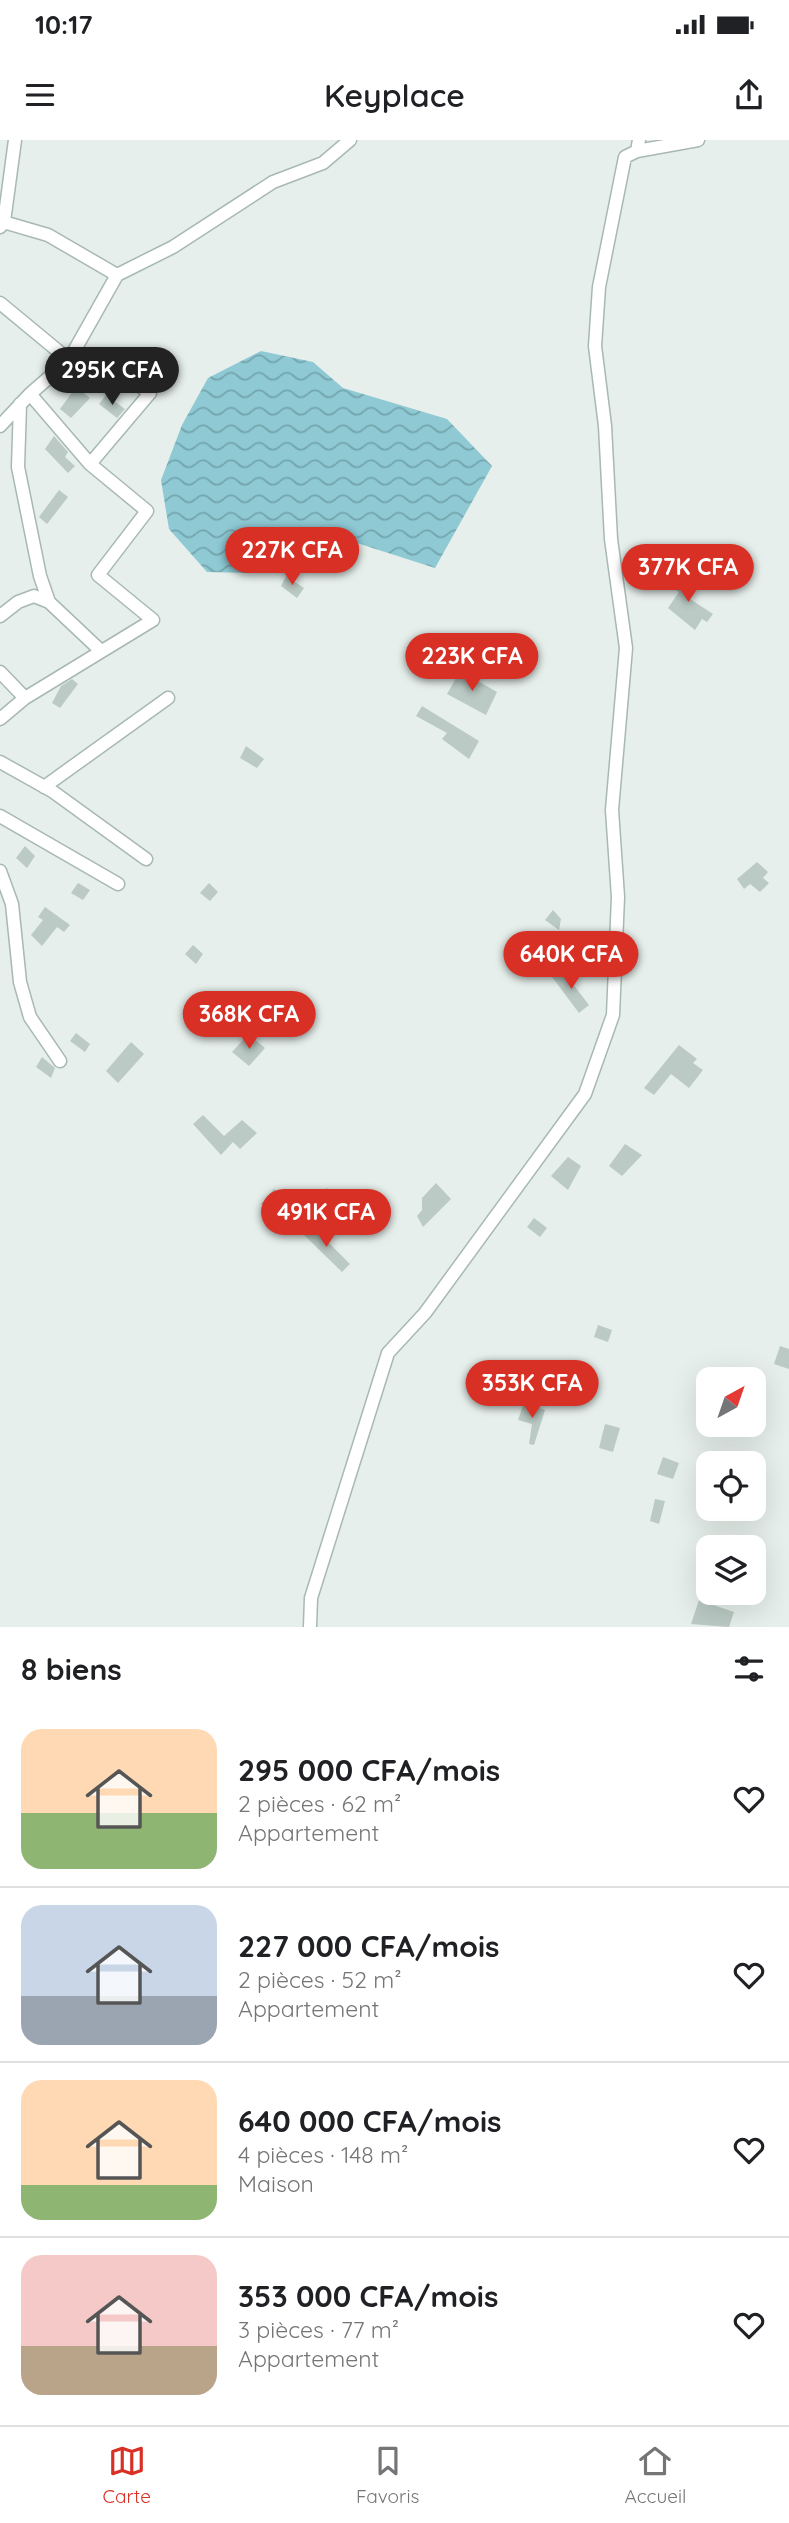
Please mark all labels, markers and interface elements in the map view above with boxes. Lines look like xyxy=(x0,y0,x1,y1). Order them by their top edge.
text: 10:17 xyxy=(35,8,93,41)
text: Keyplace xyxy=(324,75,465,115)
icon: menu xyxy=(21,76,59,114)
icon: share xyxy=(730,76,768,114)
pin: 295K CFA xyxy=(40,348,184,407)
text: 295K CFA xyxy=(61,355,163,384)
pin: 227K CFA xyxy=(220,528,364,587)
text: 227K CFA xyxy=(241,535,343,564)
pin: 377K CFA xyxy=(616,545,760,604)
text: 377K CFA xyxy=(638,552,738,581)
pin: 223K CFA xyxy=(400,634,544,693)
text: 223K CFA xyxy=(421,641,523,670)
pin: 640K CFA xyxy=(499,932,643,991)
text: 640K CFA xyxy=(519,939,623,968)
pin: 368K CFA xyxy=(177,992,321,1051)
text: 368K CFA xyxy=(199,999,299,1028)
pin: 491K CFA xyxy=(254,1190,398,1249)
text: 491K CFA xyxy=(277,1197,375,1226)
pin: 353K CFA xyxy=(460,1360,604,1420)
north arrow xyxy=(696,1367,766,1437)
map controls xyxy=(696,1367,766,1605)
text: 353K CFA xyxy=(482,1368,582,1397)
button: locate xyxy=(696,1451,766,1521)
button: layers xyxy=(696,1535,766,1605)
text: 8 biens xyxy=(21,1650,122,1688)
icon: filters xyxy=(730,1650,768,1688)
text: 295 000 CFA/mois xyxy=(238,1751,500,1789)
icon: home xyxy=(77,1757,161,1841)
icon: heart xyxy=(730,1780,768,1818)
text: 2 pièces · 62 m² xyxy=(238,1789,401,1818)
text: Appartement xyxy=(238,1818,379,1847)
text: 227 000 CFA/mois xyxy=(238,1927,500,1965)
icon: home xyxy=(77,1933,161,2017)
icon: heart xyxy=(730,1956,768,1994)
text: 2 pièces · 52 m² xyxy=(238,1965,401,1994)
text: Appartement xyxy=(238,1994,379,2023)
text: 640 000 CFA/mois xyxy=(238,2102,502,2140)
icon: home xyxy=(77,2108,161,2192)
icon: heart xyxy=(730,2131,768,2169)
text: 4 pièces · 148 m² xyxy=(238,2140,408,2169)
text: Maison xyxy=(238,2169,314,2198)
text: 353 000 CFA/mois xyxy=(238,2277,498,2315)
icon: home xyxy=(77,2283,161,2367)
icon: heart xyxy=(730,2306,768,2344)
text: 3 pièces · 77 m² xyxy=(238,2315,399,2344)
text: Appartement xyxy=(238,2344,379,2373)
tab: Carte xyxy=(103,2442,151,2508)
tab: Favoris xyxy=(356,2442,419,2508)
tab: Accueil xyxy=(624,2442,686,2508)

